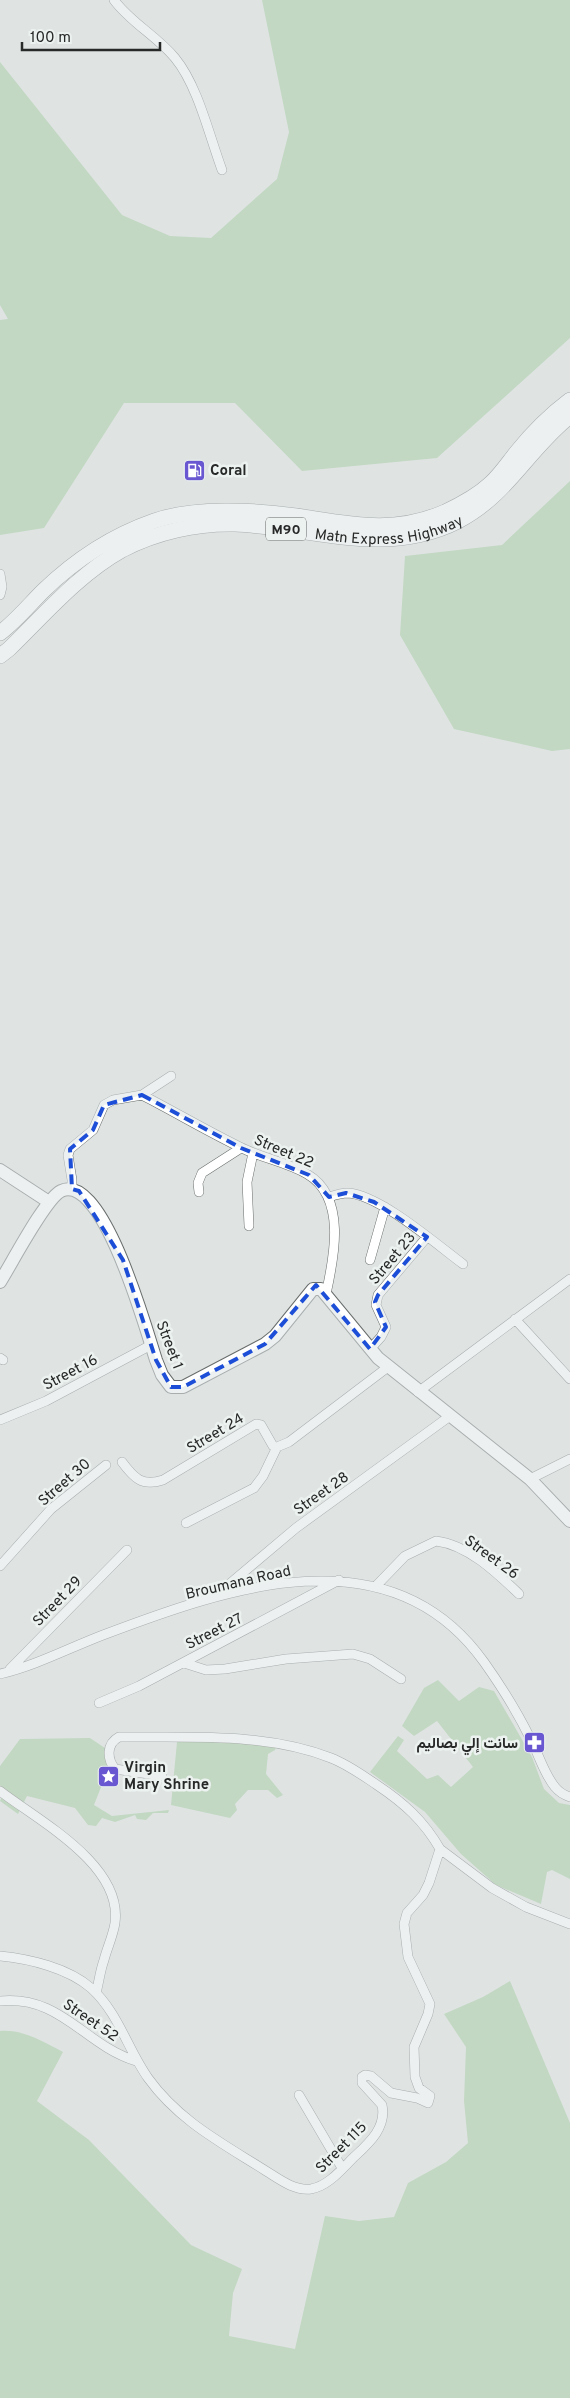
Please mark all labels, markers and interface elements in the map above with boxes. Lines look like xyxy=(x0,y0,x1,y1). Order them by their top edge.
scale bar xyxy=(22,20,160,52)
text: 100 m xyxy=(30,29,71,48)
fuel station icon: Coral xyxy=(182,458,206,482)
place label: Coral xyxy=(210,462,247,481)
street label: Matn Express Highway xyxy=(314,512,467,550)
road number: M90 xyxy=(266,518,306,540)
street label: Street 22 xyxy=(251,1131,316,1173)
street label: Street 23 xyxy=(366,1229,421,1289)
street label: Street 1 xyxy=(151,1319,187,1372)
street label: Street 16 xyxy=(40,1351,101,1396)
street label: Street 24 xyxy=(184,1410,248,1459)
street label: Street 30 xyxy=(35,1455,95,1511)
street label: Street 28 xyxy=(291,1468,353,1520)
street label: Street 26 xyxy=(460,1532,522,1584)
street label: Broumana Road xyxy=(184,1562,293,1605)
street label: Street 29 xyxy=(29,1573,87,1631)
street label: Street 27 xyxy=(183,1610,247,1655)
pharmacy icon: سانت إلي بصاليم xyxy=(522,1731,546,1755)
place label: سانت إلي بصاليم xyxy=(416,1735,518,1756)
place label: Virgin Mary Shrine xyxy=(124,1759,209,1795)
place icon: Virgin Mary Shrine xyxy=(96,1764,120,1788)
street label: Street 52 xyxy=(59,1996,122,2047)
street label: Street 115 xyxy=(312,2118,372,2178)

